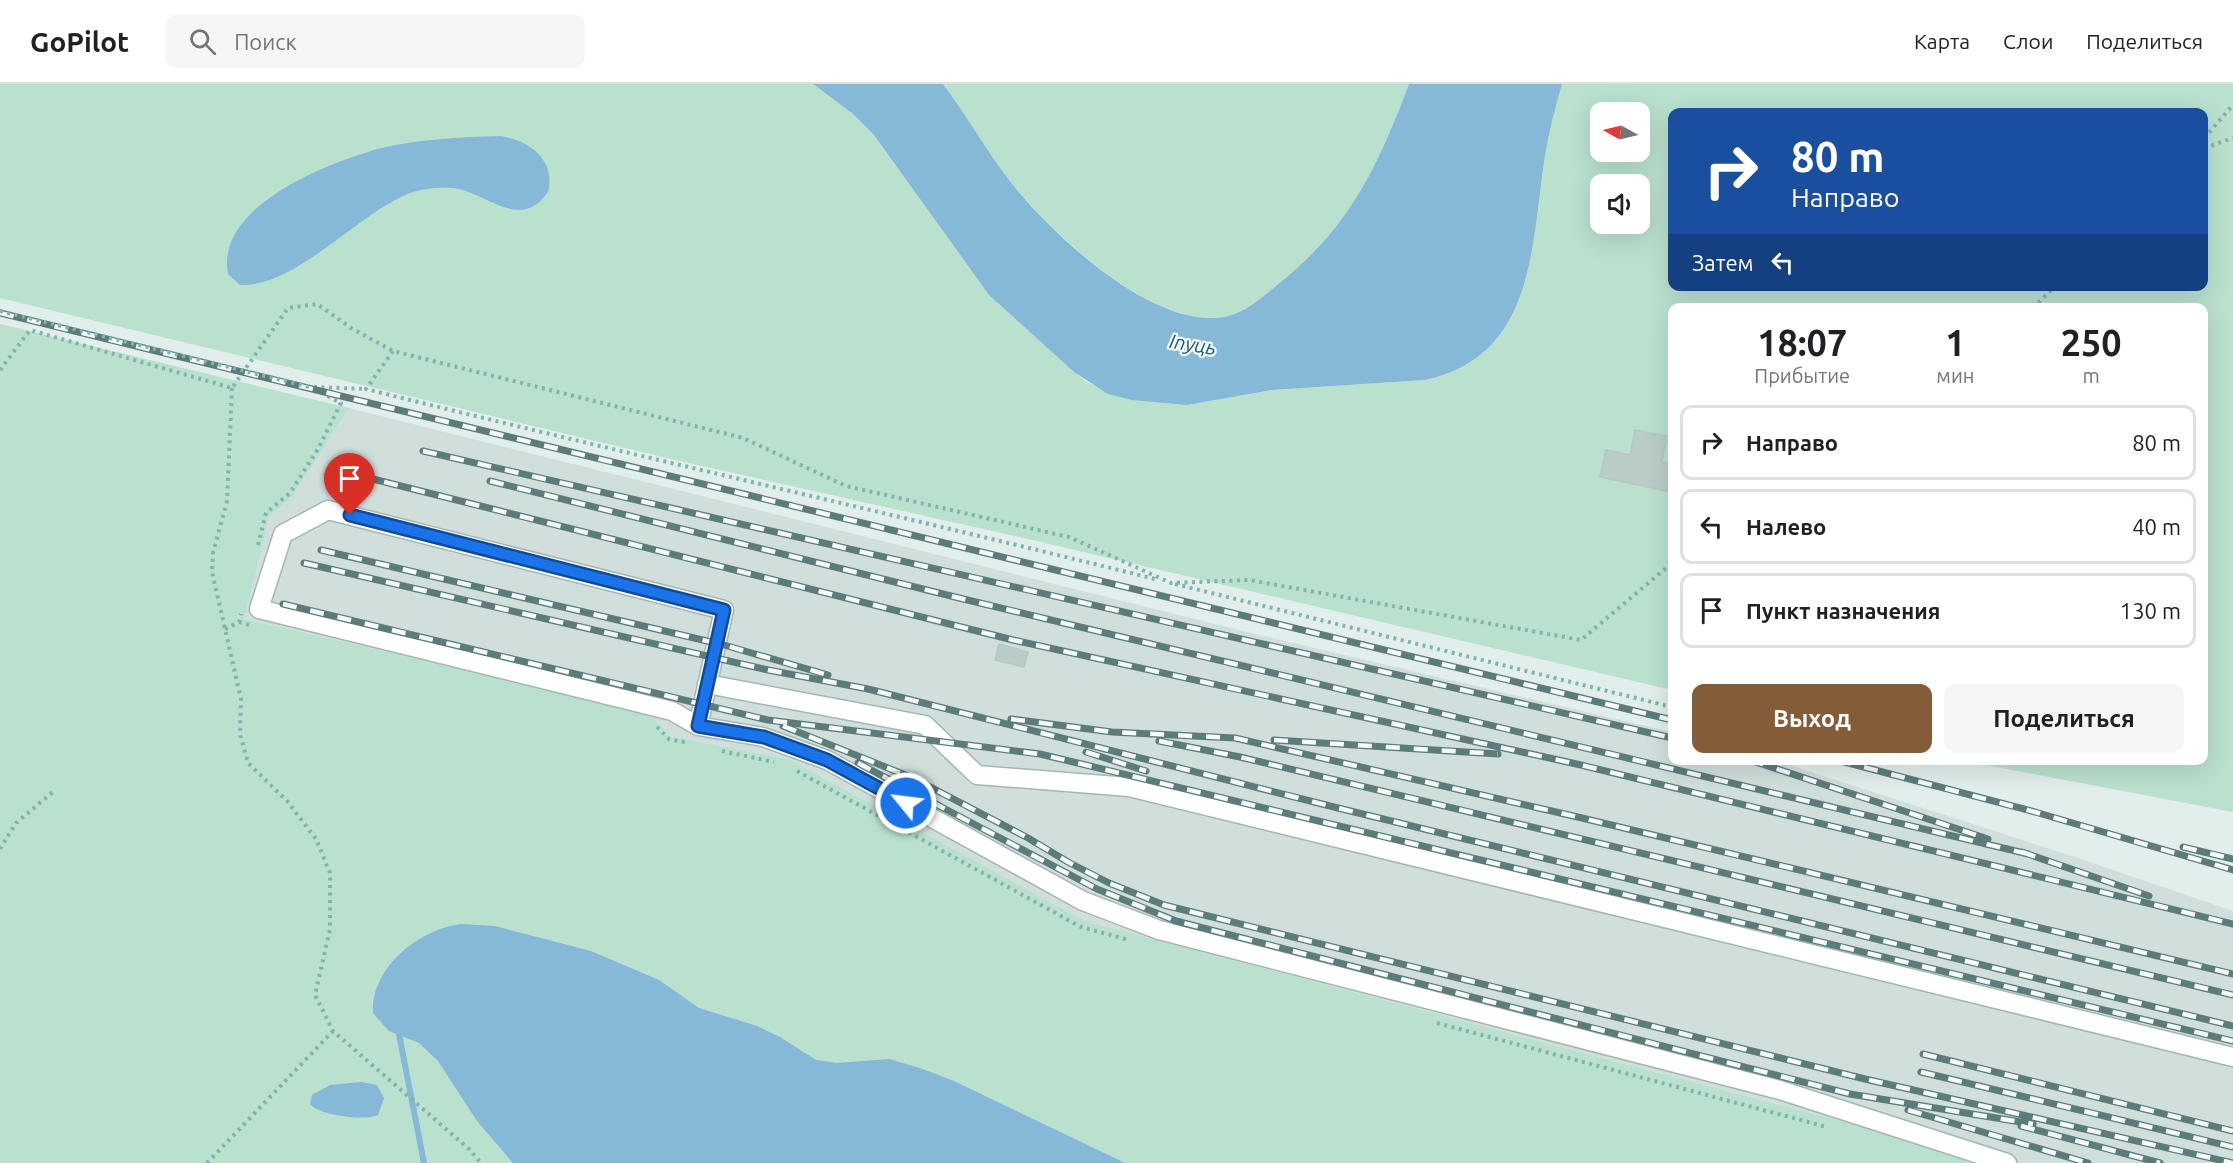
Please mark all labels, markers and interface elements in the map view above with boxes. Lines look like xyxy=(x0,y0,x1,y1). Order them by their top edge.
search box xyxy=(165,14,585,68)
icon: search xyxy=(186,25,219,58)
text: GoPilot xyxy=(30,26,129,57)
text: Поиск xyxy=(234,29,297,54)
text: Карта xyxy=(1914,29,1970,53)
text: Слои xyxy=(2003,29,2053,53)
text: Поделиться xyxy=(2086,29,2203,53)
north arrow xyxy=(1590,102,1650,162)
map controls xyxy=(1590,102,1650,234)
icon: right xyxy=(1692,132,1770,210)
text: 80 m xyxy=(1791,133,1885,180)
button: sound xyxy=(1590,174,1650,234)
text: Направо xyxy=(1791,182,1900,212)
icon: left xyxy=(1766,246,1799,279)
text: Затем xyxy=(1692,250,1754,275)
text: 18:07 xyxy=(1757,322,1847,363)
text: 1 xyxy=(1945,322,1966,363)
text: 250 xyxy=(2061,322,2122,363)
water label: Іпуць xyxy=(1168,329,1218,359)
text: Прибытие xyxy=(1754,364,1850,387)
text: мин xyxy=(1936,364,1974,387)
text: m xyxy=(2083,364,2100,387)
icon: right xyxy=(1695,426,1728,459)
text: Направо xyxy=(1746,430,1838,455)
text: 80 m xyxy=(2132,430,2181,455)
pin xyxy=(324,453,375,515)
icon: arrive xyxy=(333,462,366,495)
icon: left xyxy=(1695,510,1728,543)
text: Налево xyxy=(1746,514,1826,539)
text: 40 m xyxy=(2132,514,2181,539)
icon: arrive xyxy=(1695,594,1728,627)
text: Пункт назначения xyxy=(1746,598,1940,623)
text: 130 m xyxy=(2120,598,2181,623)
button: Выход xyxy=(1692,684,1932,753)
button: Поделиться xyxy=(1944,684,2184,753)
position arrow xyxy=(874,771,938,835)

